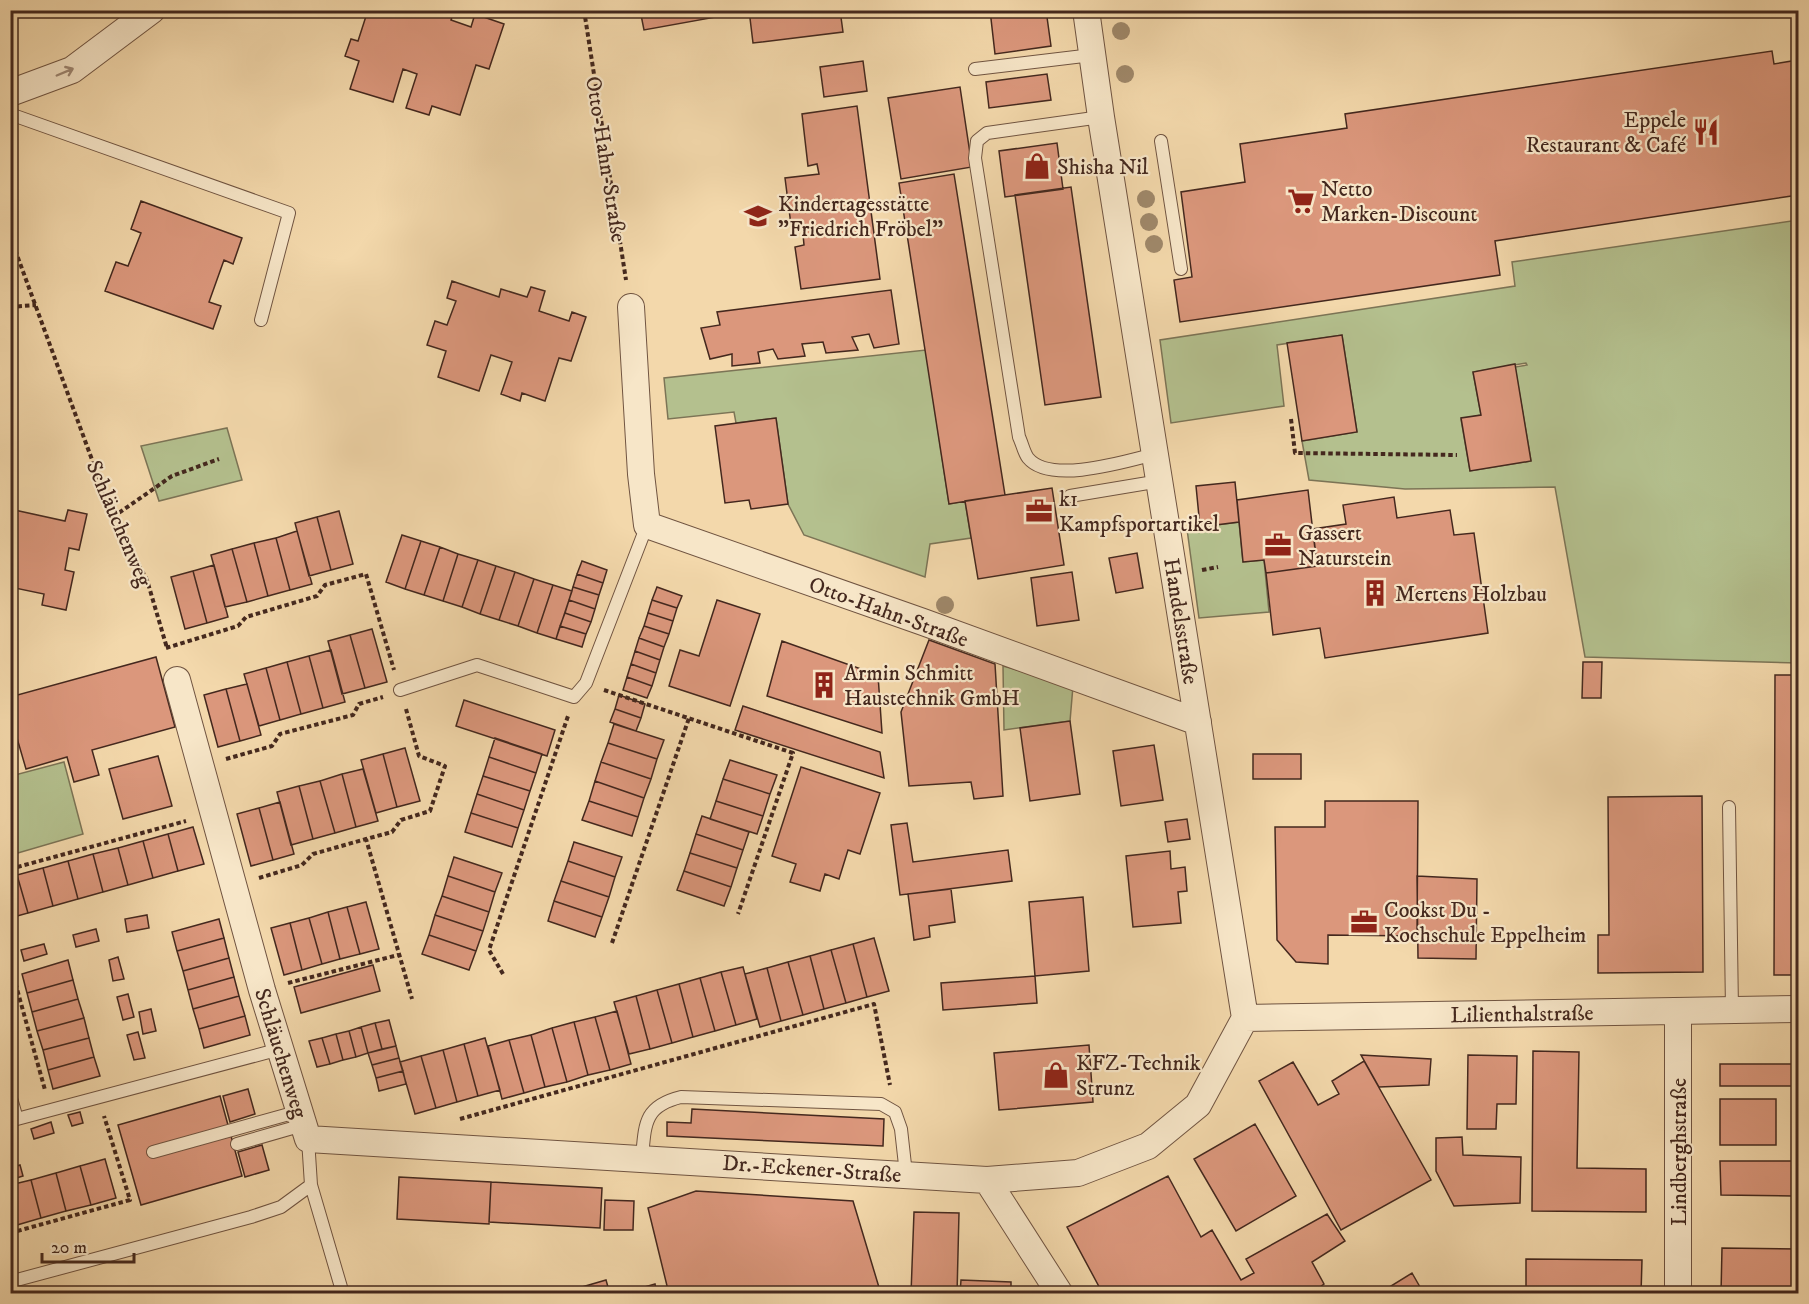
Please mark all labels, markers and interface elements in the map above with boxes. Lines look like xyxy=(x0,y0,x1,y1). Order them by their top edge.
one-way arrow xyxy=(55,66,74,77)
street label: Otto-Hahn-Straße xyxy=(579,74,632,244)
place label: Eppele Restaurant & Café xyxy=(1526,107,1686,159)
restaurant icon: Eppele Restaurant & Café xyxy=(1691,117,1721,147)
shop icon: Shisha Nil xyxy=(1022,151,1052,181)
place label: Shisha Nil xyxy=(1057,154,1149,181)
place label: Netto Marken-Discount xyxy=(1321,176,1477,228)
supermarket icon: Netto Marken-Discount xyxy=(1286,186,1316,216)
place label: Kindertagesstätte "Friedrich Fröbel" xyxy=(778,191,943,243)
school or university icon: Kindertagesstätte "Friedrich Fröbel" xyxy=(743,201,773,231)
street label: Schläuchenweg xyxy=(80,456,157,591)
place label: k1 Kampfsportartikel xyxy=(1059,486,1220,538)
office icon: k1 Kampfsportartikel xyxy=(1024,496,1054,526)
place label: Gassert Naturstein xyxy=(1298,520,1392,572)
office icon: Gassert Naturstein xyxy=(1263,530,1293,560)
street label: Handelsstraße xyxy=(1157,556,1204,686)
street label: Otto-Hahn-Straße xyxy=(805,571,972,654)
building icon: Mertens Holzbau xyxy=(1360,578,1390,608)
place label: Mertens Holzbau xyxy=(1395,581,1547,608)
place label: Armin Schmitt Haustechnik GmbH xyxy=(844,660,1020,712)
building icon: Armin Schmitt Haustechnik GmbH xyxy=(809,670,839,700)
place label: Cookst Du - Kochschule Eppelheim xyxy=(1384,897,1586,949)
office icon: Cookst Du - Kochschule Eppelheim xyxy=(1349,907,1379,937)
street label: Schläuchenweg xyxy=(248,985,313,1122)
street label: Lilienthalstraße xyxy=(1450,1000,1594,1029)
place label: KFZ-Technik Strunz xyxy=(1076,1050,1201,1102)
shop icon: KFZ-Technik Strunz xyxy=(1041,1060,1071,1090)
street label: Lindberghstraße xyxy=(1666,1078,1693,1226)
street label: Dr.-Eckener-Straße xyxy=(721,1150,902,1189)
scale bar xyxy=(42,1226,134,1264)
text: 20 m xyxy=(51,1237,87,1259)

